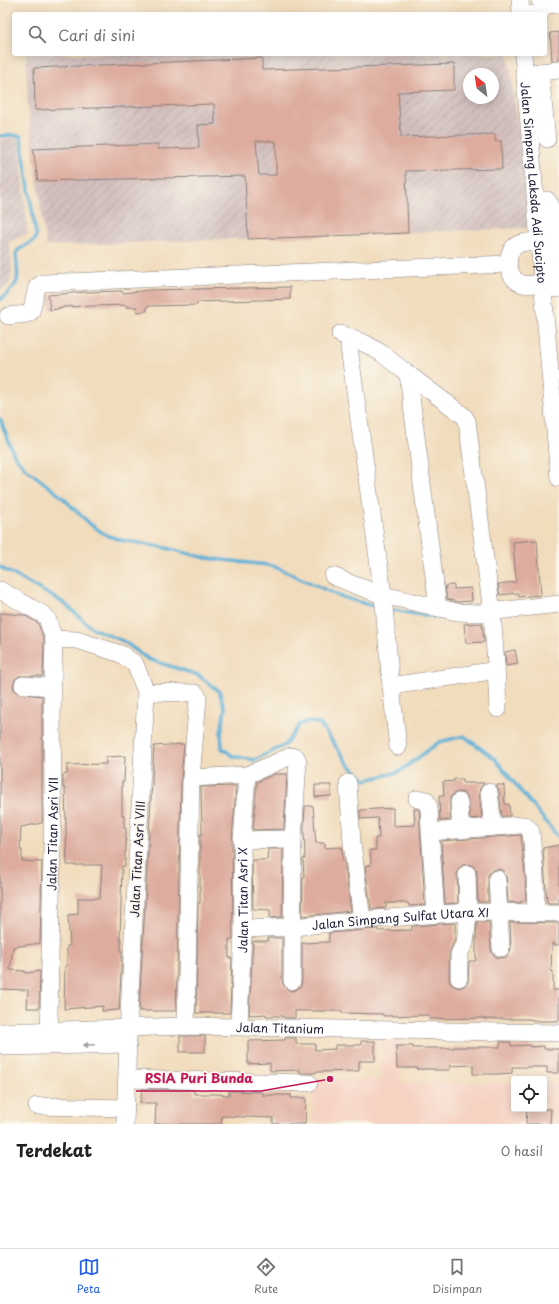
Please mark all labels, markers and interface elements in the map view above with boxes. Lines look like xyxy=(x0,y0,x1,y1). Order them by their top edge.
search box xyxy=(12,12,547,56)
icon: search xyxy=(26,23,48,45)
text: Cari di sini xyxy=(58,23,135,46)
north arrow xyxy=(463,68,499,104)
street label: Jalan Simpang Laksda Adi Sucipto xyxy=(516,81,551,284)
street label: Jalan Titan Asri VII xyxy=(42,777,62,891)
street label: Jalan Titan Asri VIII xyxy=(125,800,149,918)
street label: Jalan Titan Asri X xyxy=(233,847,252,953)
street label: Jalan Simpang Sulfat Utara XI xyxy=(311,903,489,934)
street label: Jalan Titanium xyxy=(236,1018,324,1038)
one-way arrow xyxy=(82,1042,95,1048)
callout: RSIA Puri Bunda xyxy=(136,1066,261,1091)
text: RSIA Puri Bunda xyxy=(145,1068,253,1087)
map controls xyxy=(511,1076,547,1112)
button: locate xyxy=(511,1076,547,1112)
text: Terdekat xyxy=(16,1137,92,1163)
text: 0 hasil xyxy=(501,1141,543,1160)
tab: Peta xyxy=(77,1256,100,1297)
tab: Rute xyxy=(254,1256,278,1297)
tab: Disimpan xyxy=(432,1256,482,1297)

